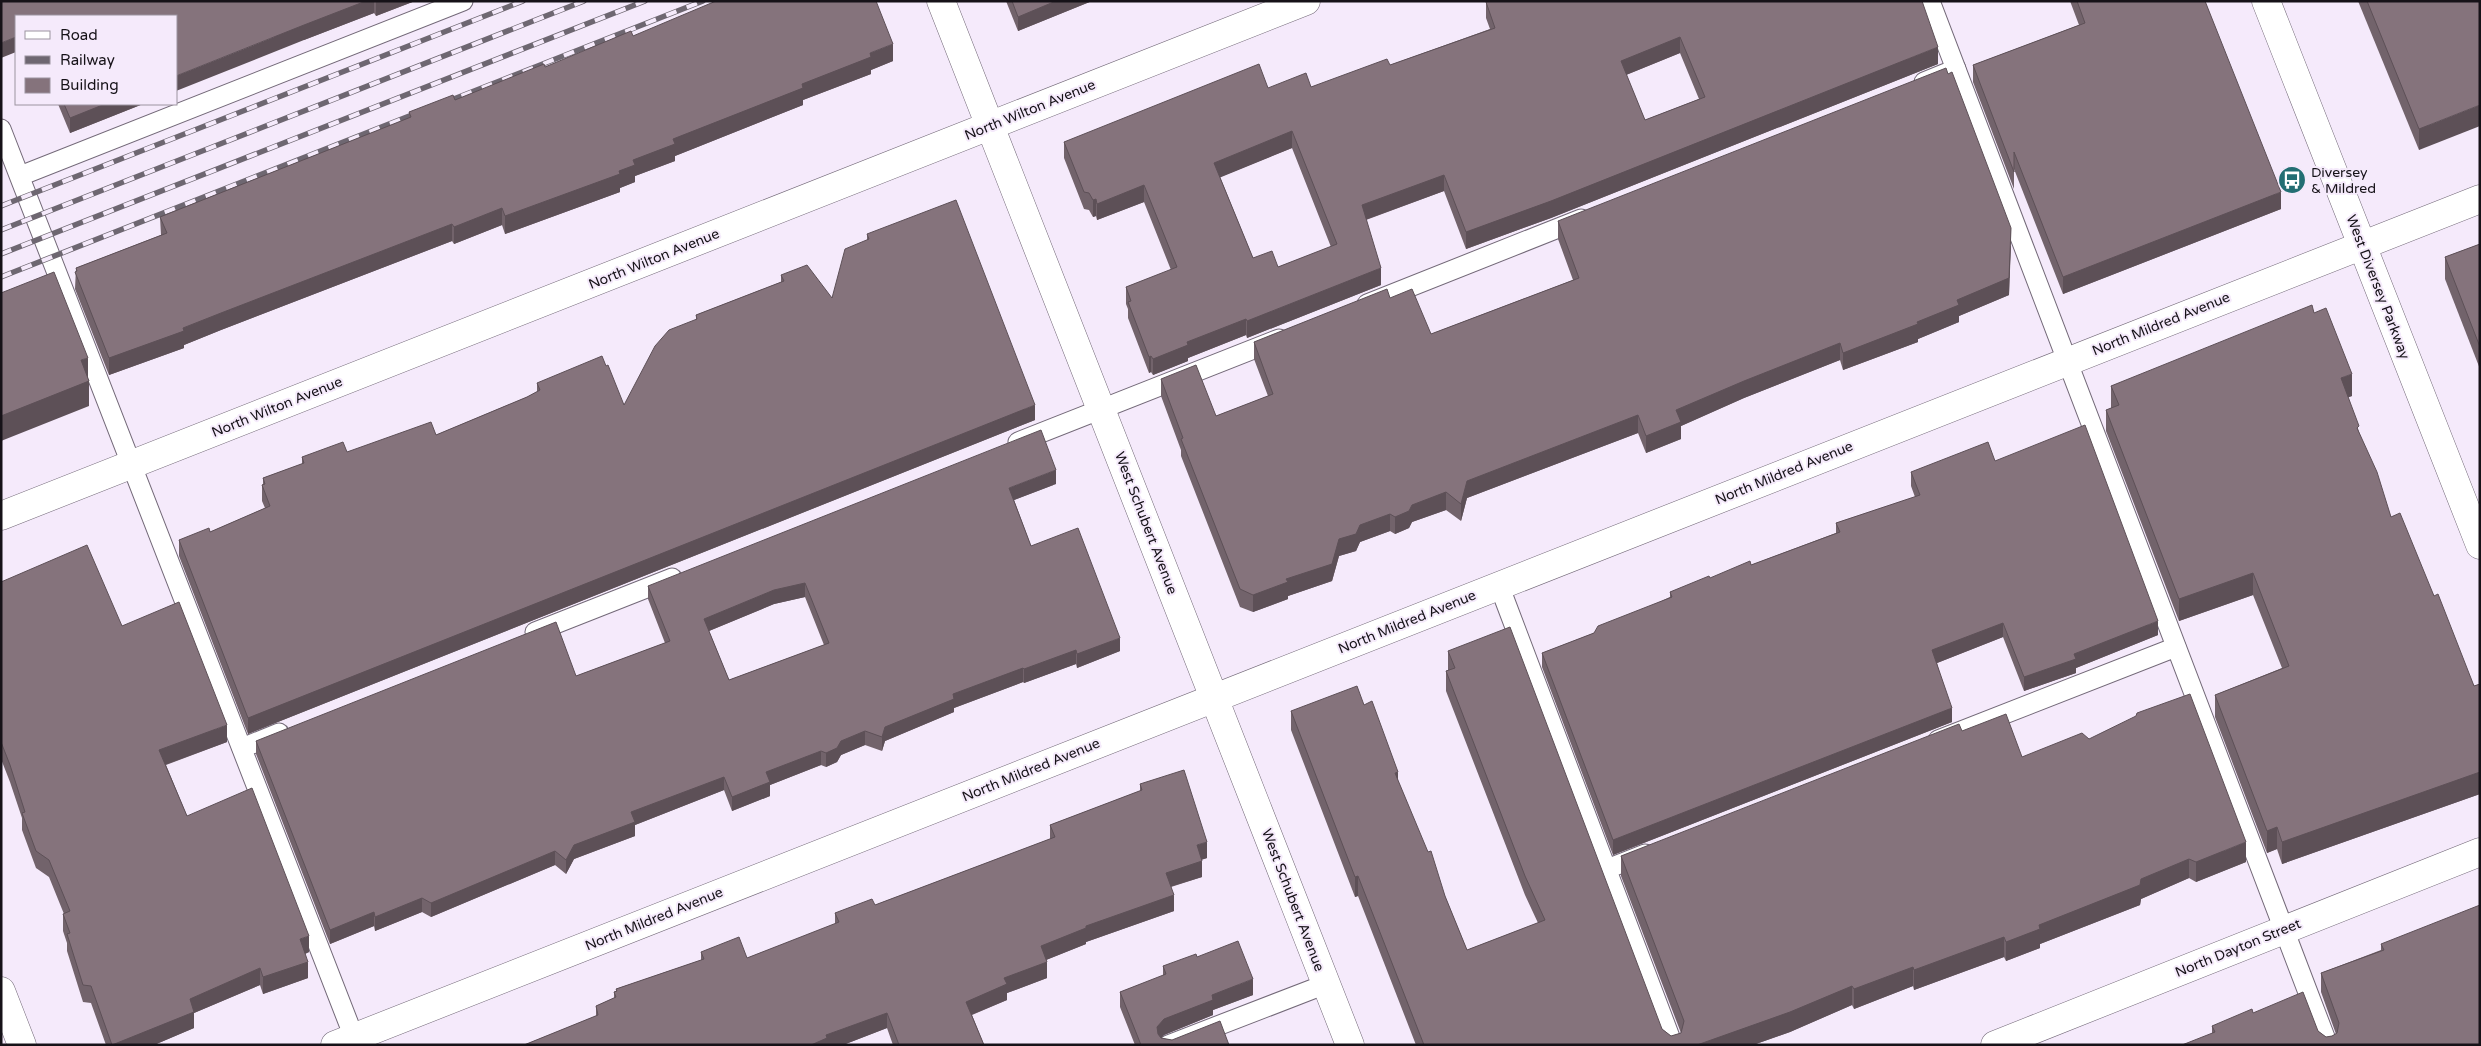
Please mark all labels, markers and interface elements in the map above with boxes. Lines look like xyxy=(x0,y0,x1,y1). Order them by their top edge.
legend xyxy=(15,15,178,105)
text: Road xyxy=(60,26,98,44)
text: Railway xyxy=(60,51,115,69)
text: Building xyxy=(60,76,119,94)
street label: North Wilton Avenue xyxy=(962,76,1098,144)
place label: Diversey & Mildred xyxy=(2311,164,2376,197)
bus stop icon: Diversey & Mildred xyxy=(2277,165,2307,195)
street label: West Diversey Parkway xyxy=(2343,212,2414,362)
street label: North Wilton Avenue xyxy=(586,225,722,293)
street label: North Mildred Avenue xyxy=(2090,289,2233,359)
street label: North Wilton Avenue xyxy=(209,373,345,441)
street label: North Mildred Avenue xyxy=(1713,438,1856,508)
street label: West Schubert Avenue xyxy=(1111,449,1181,597)
street label: North Mildred Avenue xyxy=(1336,587,1479,657)
street label: North Mildred Avenue xyxy=(960,735,1103,805)
street label: West Schubert Avenue xyxy=(1258,826,1328,974)
street label: North Mildred Avenue xyxy=(583,884,726,954)
street label: North Dayton Street xyxy=(2173,915,2304,981)

